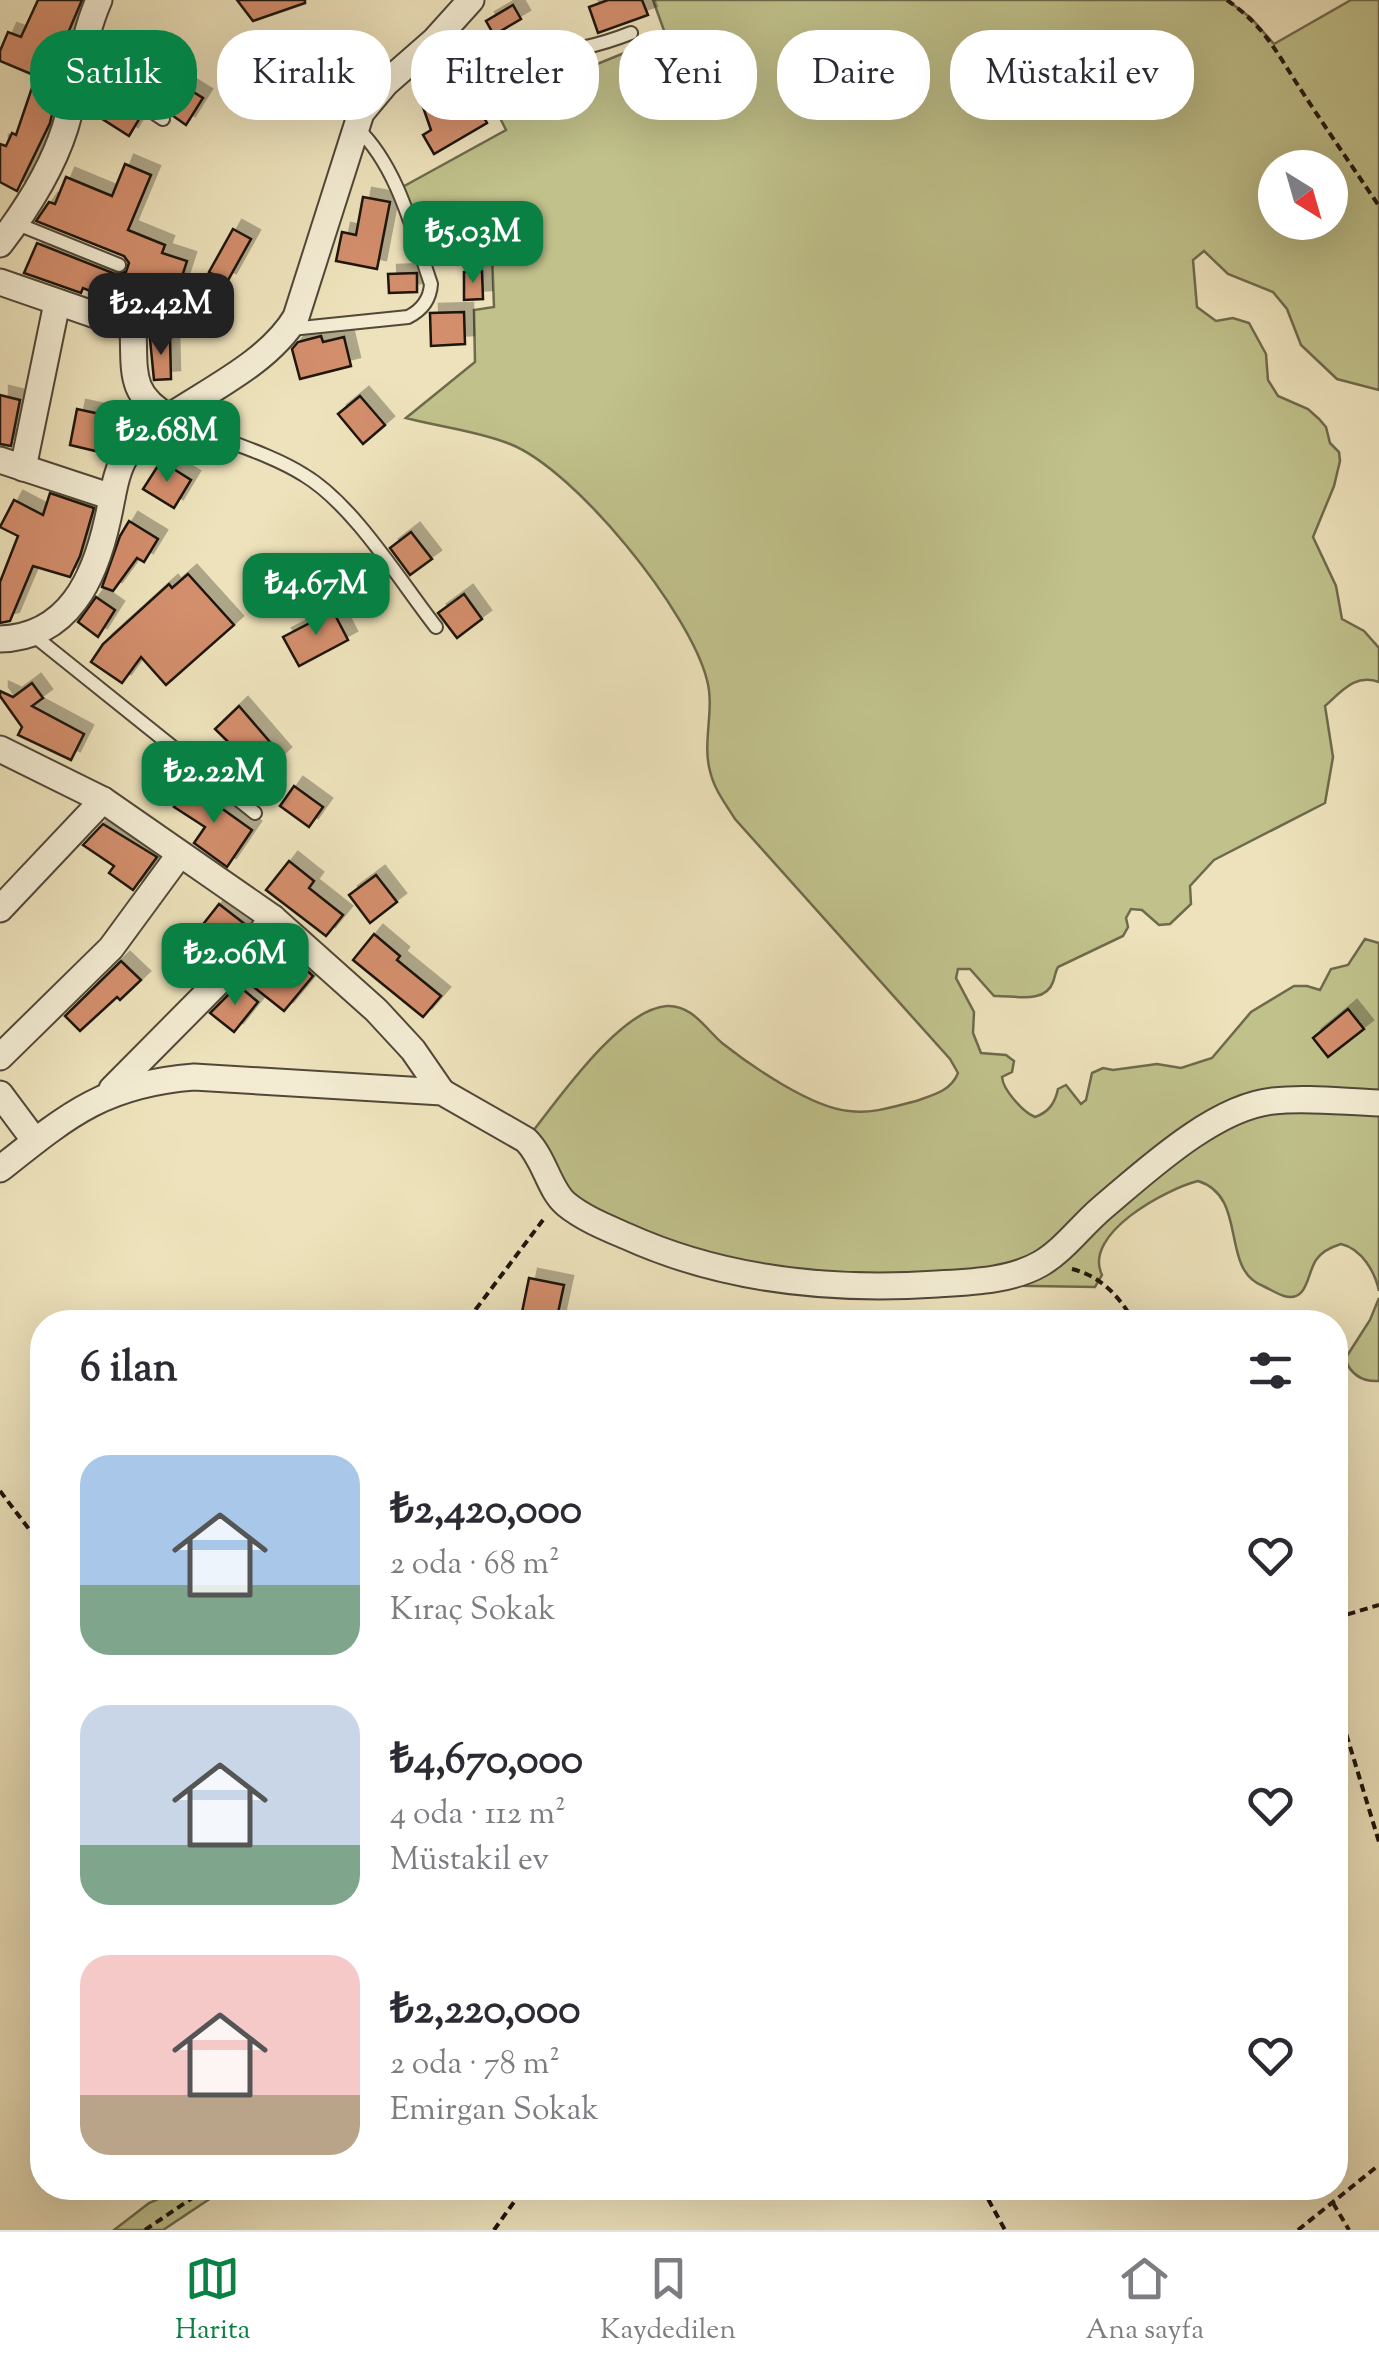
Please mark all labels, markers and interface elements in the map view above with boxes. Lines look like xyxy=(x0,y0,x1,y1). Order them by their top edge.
chip: Satılık xyxy=(30,30,197,120)
chip: Kiralık xyxy=(217,30,391,120)
chip: Filtreler xyxy=(411,30,599,120)
chip: Yeni xyxy=(619,30,757,120)
chip: Daire xyxy=(777,30,930,120)
chip: Müstakil ev xyxy=(950,30,1194,120)
north arrow xyxy=(1258,150,1348,240)
map controls xyxy=(1258,150,1348,240)
pin: ₺5.03M xyxy=(392,201,554,286)
text: ₺5.03M xyxy=(425,210,521,256)
pin: ₺2.42M xyxy=(80,273,242,358)
text: ₺2.42M xyxy=(110,282,212,328)
pin: ₺2.68M xyxy=(86,400,248,485)
text: ₺2.68M xyxy=(116,409,218,455)
pin: ₺4.67M xyxy=(235,553,397,638)
text: ₺4.67M xyxy=(265,562,367,608)
pin: ₺2.22M xyxy=(133,741,295,826)
text: ₺2.22M xyxy=(164,750,264,796)
pin: ₺2.06M xyxy=(154,923,316,1008)
text: ₺2.06M xyxy=(184,932,286,978)
text: 6 ilan xyxy=(80,1340,178,1400)
icon: filters xyxy=(1243,1343,1298,1398)
text: ₺2,420,000 xyxy=(390,1482,582,1542)
icon: home xyxy=(160,1495,280,1615)
icon: heart xyxy=(1243,1528,1298,1583)
text: 2 oda · 68 m² xyxy=(390,1542,560,1588)
text: Kıraç Sokak xyxy=(390,1588,556,1634)
text: ₺4,670,000 xyxy=(390,1732,583,1792)
icon: home xyxy=(160,1745,280,1865)
icon: heart xyxy=(1243,1778,1298,1833)
text: 4 oda · 112 m² xyxy=(390,1792,566,1838)
text: Müstakil ev xyxy=(390,1838,549,1884)
text: ₺2,220,000 xyxy=(390,1982,581,2042)
icon: home xyxy=(160,1995,280,2115)
icon: heart xyxy=(1243,2028,1298,2083)
text: 2 oda · 78 m² xyxy=(390,2042,560,2088)
text: Emirgan Sokak xyxy=(390,2088,599,2134)
tab: Harita xyxy=(175,2251,250,2351)
tab: Kaydedilen xyxy=(600,2251,736,2351)
tab: Ana sayfa xyxy=(1086,2251,1204,2351)

